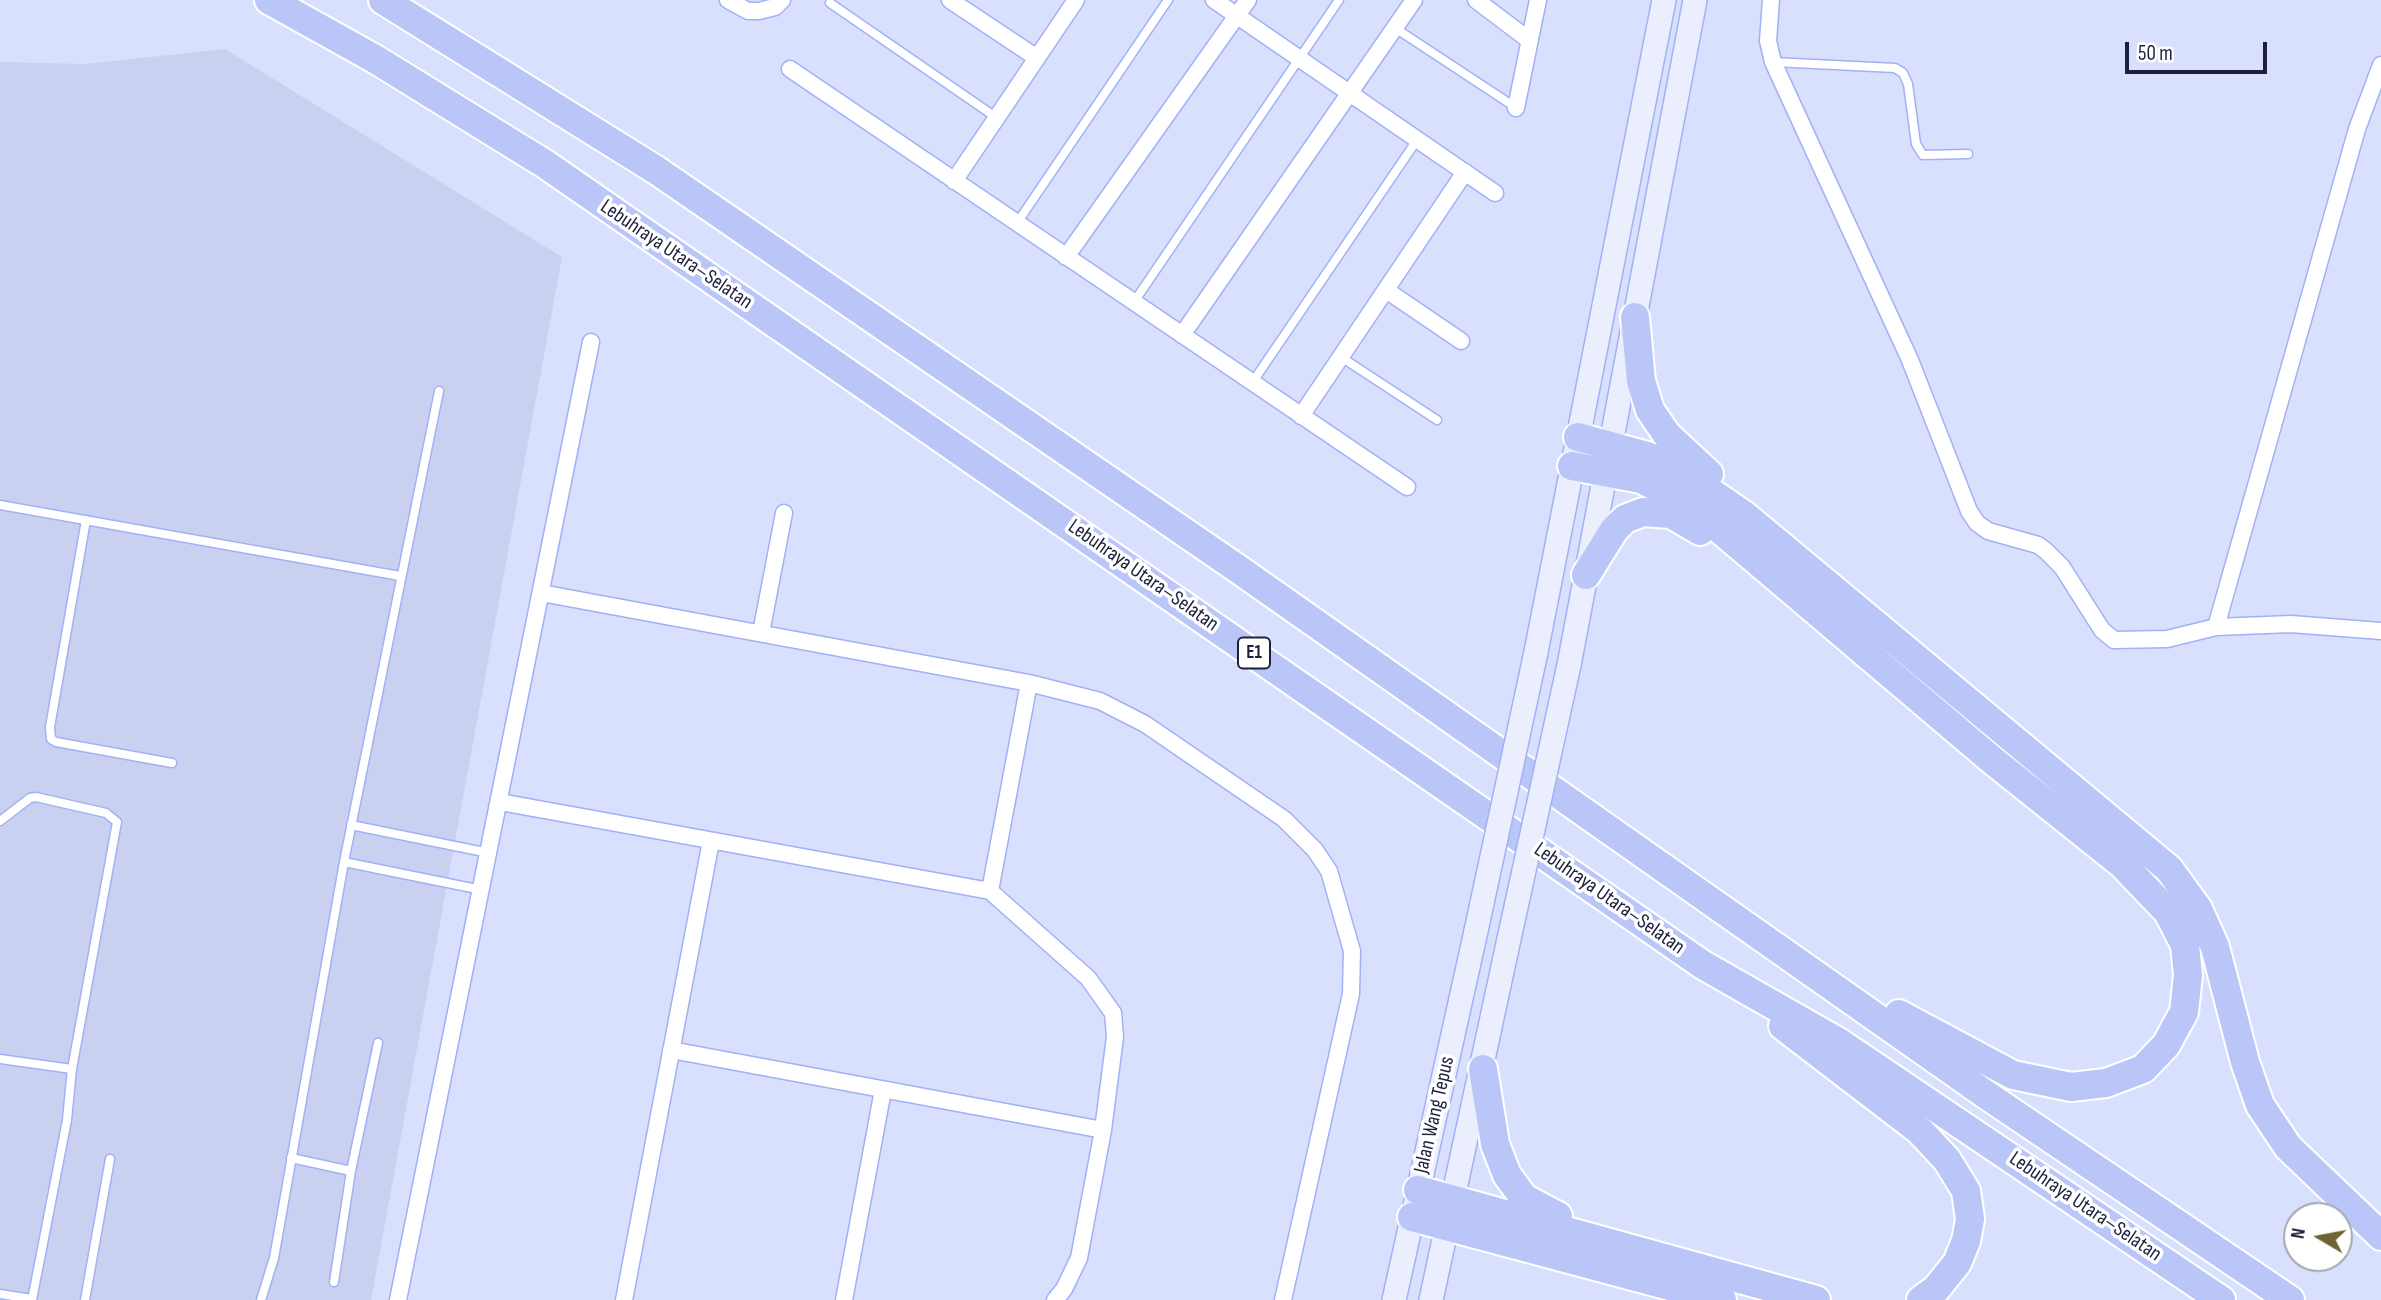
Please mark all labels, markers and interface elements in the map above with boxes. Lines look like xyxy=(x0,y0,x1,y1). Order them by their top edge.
scale bar xyxy=(2129,28,2271,72)
text: 50 m xyxy=(2138,41,2173,66)
street label: Lebuhraya Utara–Selatan xyxy=(595,195,757,315)
street label: Lebuhraya Utara–Selatan xyxy=(1063,515,1223,637)
road number: E1 xyxy=(1238,638,1270,668)
street label: Lebuhraya Utara–Selatan xyxy=(1529,838,1689,960)
street label: Jalan Wang Tepus xyxy=(1409,1054,1461,1176)
street label: Lebuhraya Utara–Selatan xyxy=(2004,1147,2166,1267)
north arrow xyxy=(2283,1202,2353,1272)
text: N xyxy=(2287,1227,2311,1241)

